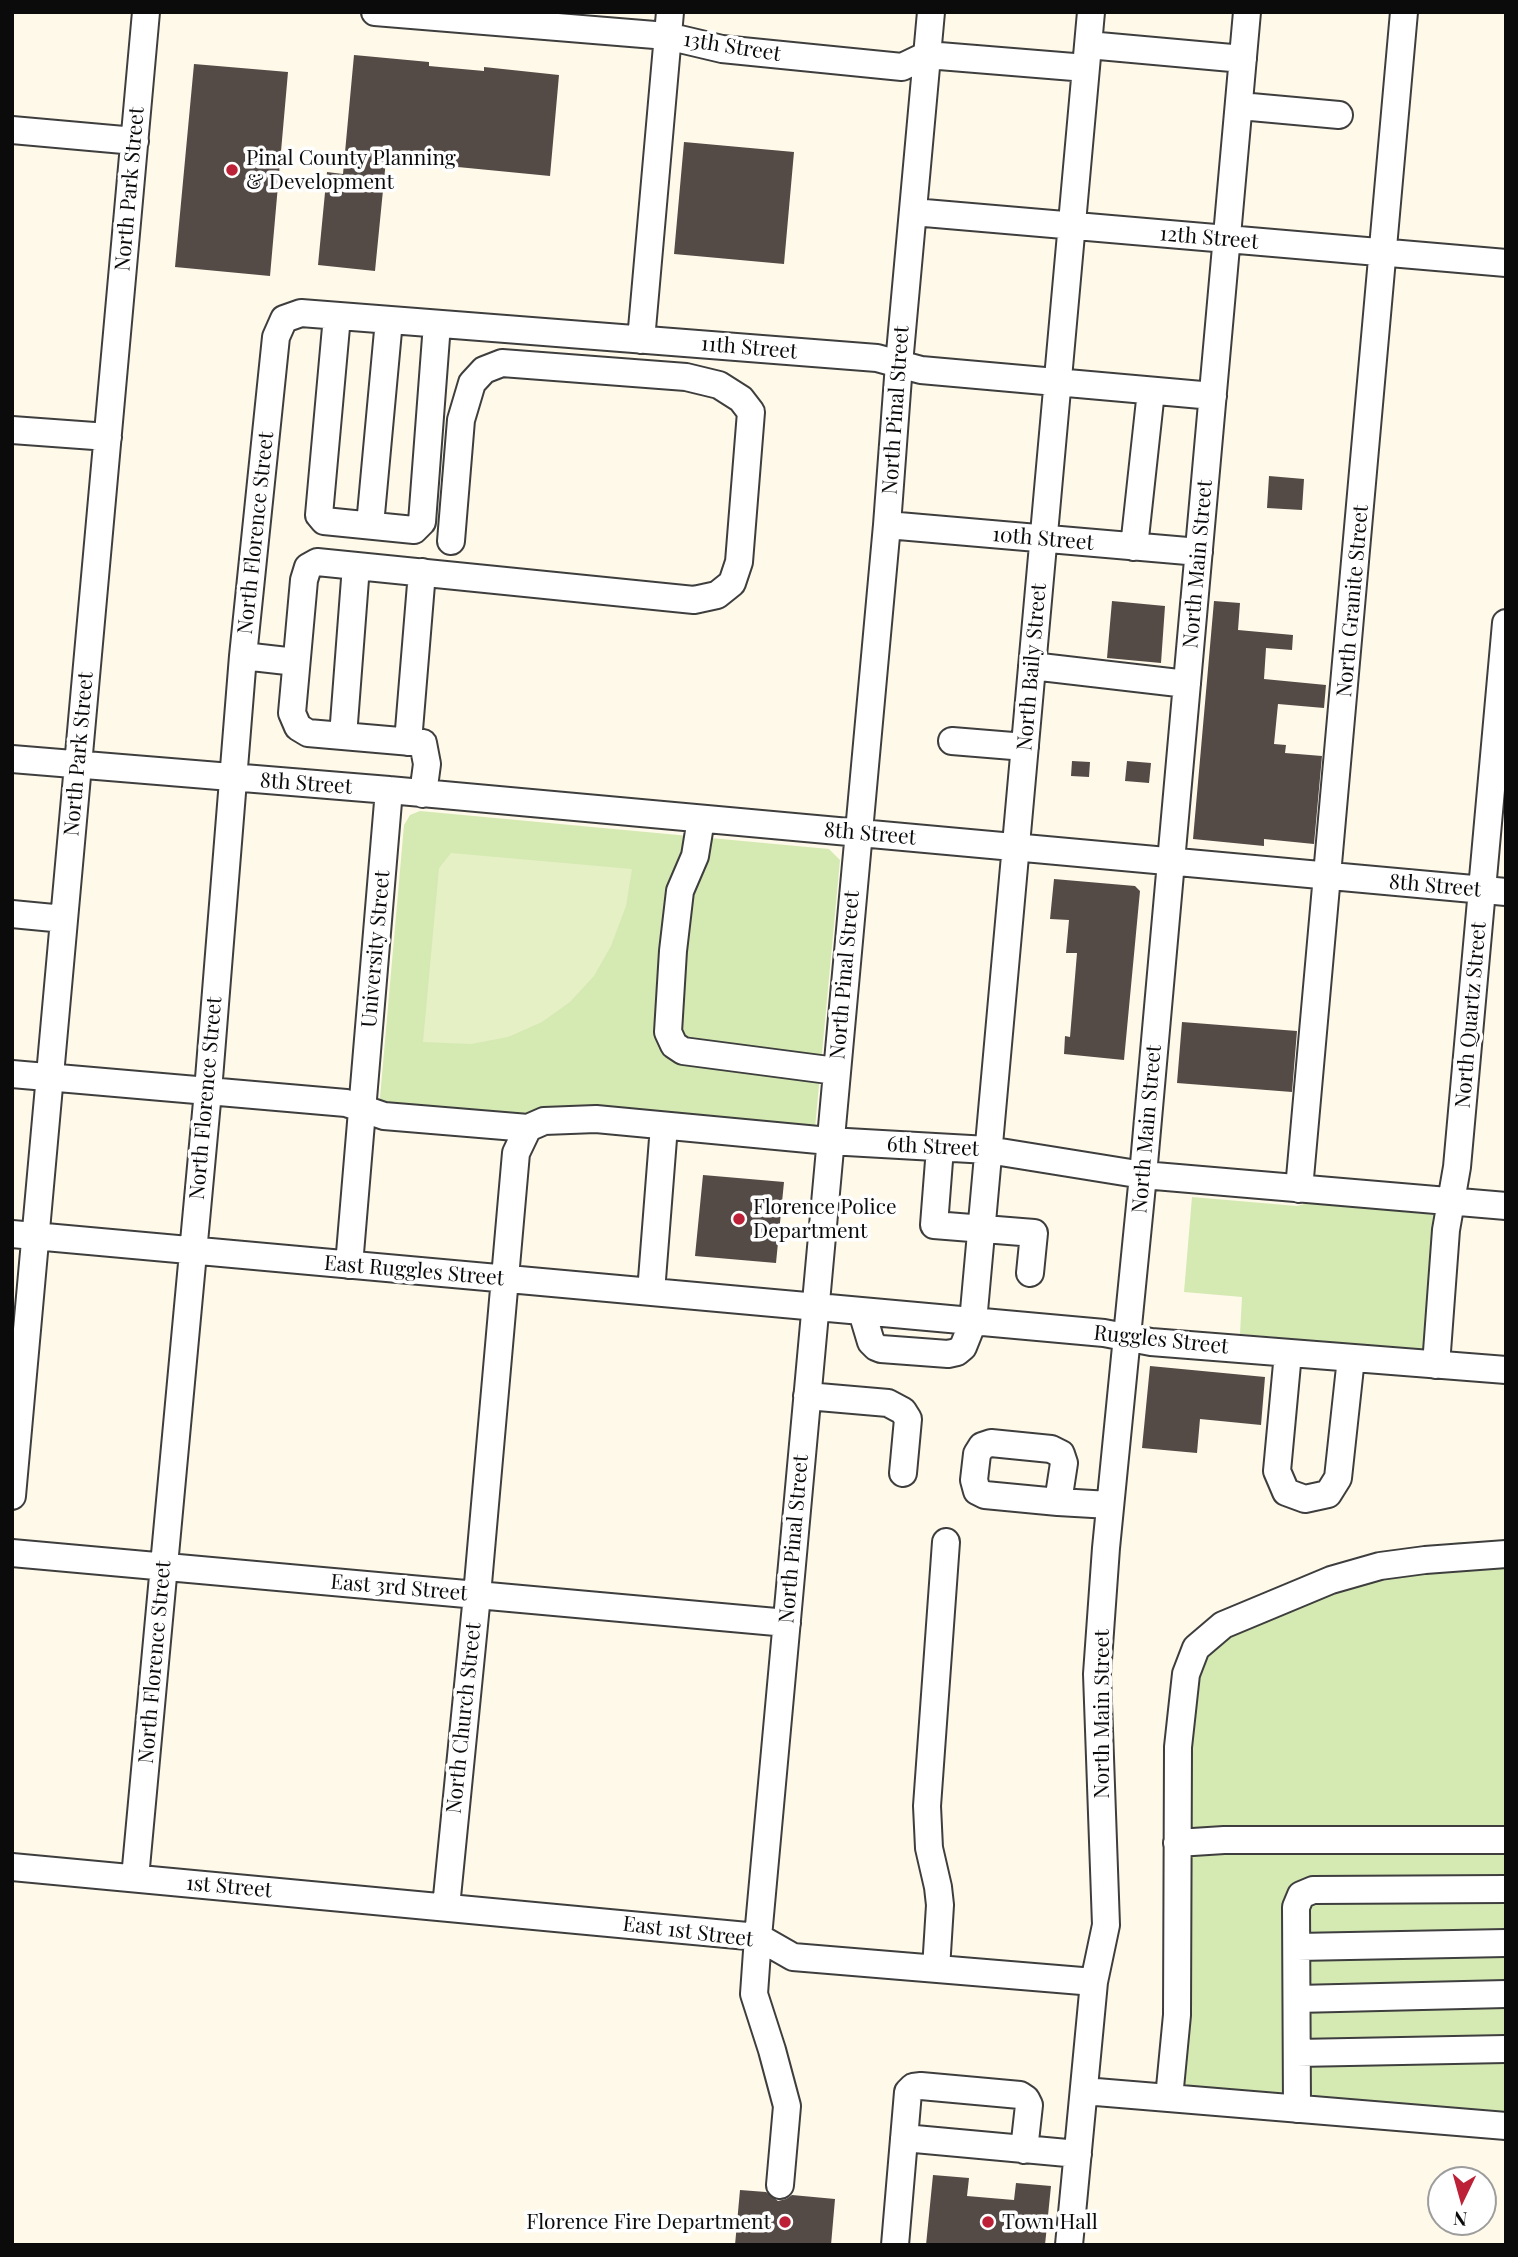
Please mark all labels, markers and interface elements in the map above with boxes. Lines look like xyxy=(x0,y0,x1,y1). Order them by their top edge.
street label: 13th Street xyxy=(681,27,783,67)
street label: North Park Street xyxy=(110,106,150,272)
place label: Pinal County Planning & Development xyxy=(246,145,456,195)
marker: Pinal County Planning & Development xyxy=(224,162,240,178)
street label: 12th Street xyxy=(1158,221,1260,255)
street label: North Pinal Street xyxy=(878,325,914,495)
street label: 11th Street xyxy=(700,331,798,365)
street label: North Florence Street xyxy=(233,430,279,636)
street label: North Main Street xyxy=(1178,479,1218,649)
street label: North Granite Street xyxy=(1332,504,1374,698)
street label: 10th Street xyxy=(991,522,1095,556)
street label: North Baily Street xyxy=(1012,582,1052,752)
street label: North Park Street xyxy=(59,671,99,837)
street label: 8th Street xyxy=(259,768,353,800)
street label: 8th Street xyxy=(823,817,917,851)
street label: University Street xyxy=(357,869,395,1029)
street label: 8th Street xyxy=(1388,869,1482,903)
street label: North Pinal Street xyxy=(825,890,865,1060)
street label: North Quartz Street xyxy=(1450,921,1492,1109)
street label: North Florence Street xyxy=(185,995,227,1201)
street label: North Main Street xyxy=(1127,1044,1167,1214)
street label: 6th Street xyxy=(886,1132,980,1162)
place label: Florence Police Department xyxy=(753,1194,897,1244)
marker: Florence Police Department xyxy=(731,1211,747,1227)
street label: East Ruggles Street xyxy=(323,1251,505,1291)
street label: Ruggles Street xyxy=(1092,1320,1230,1360)
street label: North Pinal Street xyxy=(774,1454,814,1624)
street label: North Florence Street xyxy=(134,1559,176,1765)
street label: East 3rd Street xyxy=(329,1569,469,1607)
street label: North Church Street xyxy=(441,1621,487,1815)
street label: North Main Street xyxy=(1089,1629,1115,1799)
street label: 1st Street xyxy=(185,1871,273,1903)
street label: East 1st Street xyxy=(621,1911,755,1953)
north arrow xyxy=(1427,2166,1497,2236)
text: N xyxy=(1452,2206,1468,2233)
place label: Florence Fire Department xyxy=(526,2209,771,2235)
place label: Town Hall xyxy=(1002,2209,1098,2235)
marker: Florence Fire Department xyxy=(777,2214,793,2230)
marker: Town Hall xyxy=(980,2214,996,2230)

